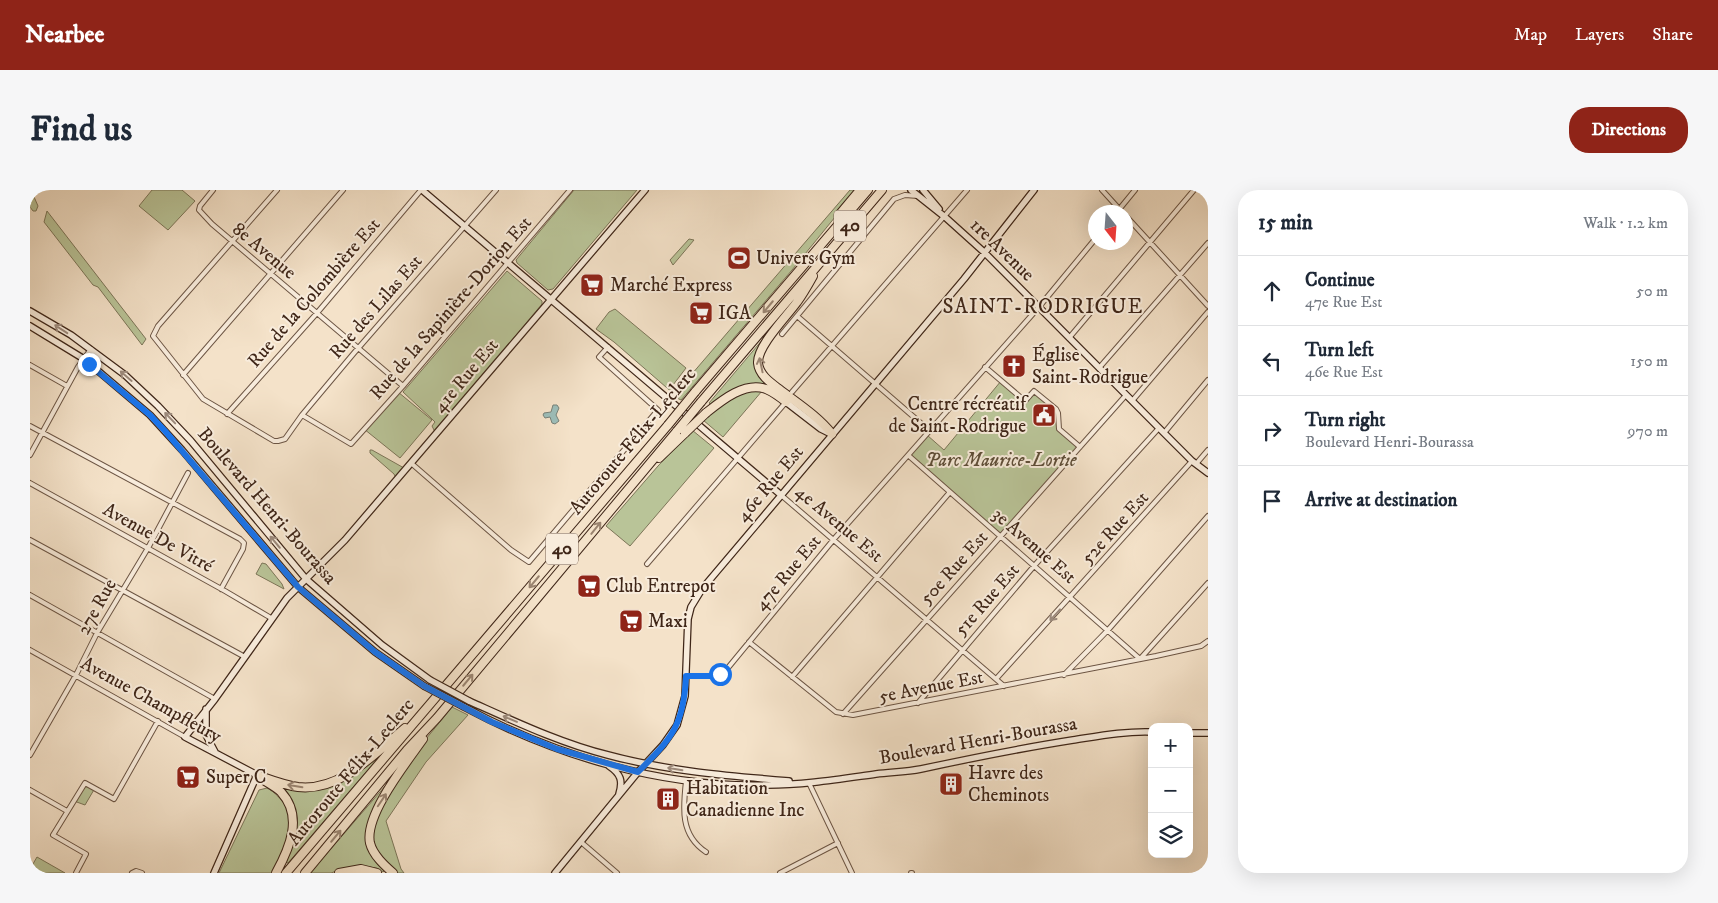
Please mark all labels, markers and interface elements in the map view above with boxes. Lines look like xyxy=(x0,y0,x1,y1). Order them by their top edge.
text: Nearbee xyxy=(25,20,104,50)
text: Map xyxy=(1514,24,1547,46)
text: Layers xyxy=(1575,24,1624,46)
text: Share xyxy=(1652,24,1693,46)
button: Directions xyxy=(1569,107,1688,153)
text: Find us xyxy=(30,108,132,152)
north arrow xyxy=(1088,205,1133,250)
road number: 40 xyxy=(834,210,866,242)
text: 15 min xyxy=(1258,210,1313,236)
street label: Rue de la Sapinière-Dorion Est xyxy=(365,212,537,404)
text: Walk · 1.2 km xyxy=(1583,213,1668,233)
street label: Rue de la Colombière Est xyxy=(243,214,385,372)
street label: 1re Avenue xyxy=(965,214,1039,286)
street label: 8e Avenue xyxy=(227,218,301,284)
sports icon: Univers Gym xyxy=(726,245,752,271)
place label: Univers Gym xyxy=(756,247,855,270)
street label: Rue des Lilas Est xyxy=(325,250,427,364)
text: Continue xyxy=(1305,269,1375,292)
supermarket icon: Marché Express xyxy=(579,272,605,298)
place label: Marché Express xyxy=(610,274,732,297)
icon: ahead xyxy=(1258,277,1286,305)
text: 50 m xyxy=(1636,281,1668,301)
text: 47e Rue Est xyxy=(1305,292,1382,312)
district label: SAINT-RODRIGUE xyxy=(943,294,1143,320)
supermarket icon: IGA xyxy=(688,300,714,326)
one-way arrow xyxy=(762,300,773,313)
place label: IGA xyxy=(718,302,752,325)
one-way arrow xyxy=(54,323,68,334)
street label: 41e Rue Est xyxy=(428,334,504,418)
text: Turn left xyxy=(1305,339,1374,362)
place label: Église Saint-Rodrigue xyxy=(1032,343,1148,389)
icon: left xyxy=(1258,347,1286,375)
text: 150 m xyxy=(1630,351,1668,371)
route end xyxy=(78,353,101,376)
church icon: Église Saint-Rodrigue xyxy=(1001,353,1027,379)
one-way arrow xyxy=(755,358,765,374)
text: 46e Rue Est xyxy=(1305,362,1383,382)
street label: Autoroute Félix-Leclerc xyxy=(565,363,701,519)
one-way arrow xyxy=(119,371,132,382)
place label: Centre récréatif de Saint-Rodrigue xyxy=(888,393,1029,438)
public building icon: Centre récréatif de Saint-Rodrigue xyxy=(1031,402,1057,428)
text: Turn right xyxy=(1305,409,1385,432)
one-way arrow xyxy=(164,412,176,424)
icon: right xyxy=(1258,417,1286,445)
text: 970 m xyxy=(1628,421,1668,441)
street label: Boulevard Henri-Bourassa xyxy=(193,423,341,589)
text: Boulevard Henri-Bourassa xyxy=(1305,432,1474,452)
street label: 46e Rue Est xyxy=(731,441,809,527)
park label: Parc Maurice-Lortie xyxy=(926,449,1077,472)
street label: 4e Avenue Est xyxy=(790,481,888,567)
street label: 52e Rue Est xyxy=(1076,487,1154,569)
icon: arrive xyxy=(1258,487,1286,515)
text: Arrive at destination xyxy=(1305,489,1457,512)
street label: Avenue De Vitré xyxy=(99,498,217,578)
street label: 3e Avenue Est xyxy=(987,503,1081,589)
one-way arrow xyxy=(591,521,602,534)
street label: 50e Rue Est xyxy=(915,526,993,610)
street label: 47e Rue Est xyxy=(750,530,826,616)
road number: 40 xyxy=(546,534,578,564)
one-way arrow xyxy=(270,536,281,549)
street label: 51e Rue Est xyxy=(949,559,1025,641)
supermarket icon: Club Entrepot xyxy=(576,573,602,599)
street label: 27e Rue xyxy=(72,575,122,639)
place label: Club Entrepot xyxy=(606,575,716,598)
one-way arrow xyxy=(529,576,540,589)
supermarket icon: Maxi xyxy=(618,608,644,634)
one-way arrow xyxy=(1049,608,1061,621)
place label: Maxi xyxy=(648,610,688,633)
street label: Avenue Champfleury xyxy=(77,652,226,749)
route start xyxy=(709,663,732,686)
street label: 5e Avenue Est xyxy=(877,666,985,708)
one-way arrow xyxy=(463,674,474,687)
street label: Autoroute Félix-Leclerc xyxy=(283,694,419,850)
street label: Boulevard Henri-Bourassa xyxy=(877,712,1079,770)
one-way arrow xyxy=(503,713,518,723)
map controls xyxy=(1148,723,1193,858)
button: + xyxy=(1148,723,1193,768)
place label: Havre des Cheminots xyxy=(968,762,1049,807)
supermarket icon: Super C xyxy=(175,764,201,790)
one-way arrow xyxy=(667,764,683,774)
place label: Super C xyxy=(206,766,266,789)
button: − xyxy=(1148,768,1193,813)
building icon: Havre des Cheminots xyxy=(938,771,964,797)
place label: Habitation Canadienne Inc xyxy=(686,777,805,822)
one-way arrow xyxy=(287,781,303,791)
building icon: Habitation Canadienne Inc xyxy=(655,786,681,812)
one-way arrow xyxy=(377,794,387,808)
button: layers xyxy=(1148,813,1193,858)
one-way arrow xyxy=(330,829,341,842)

